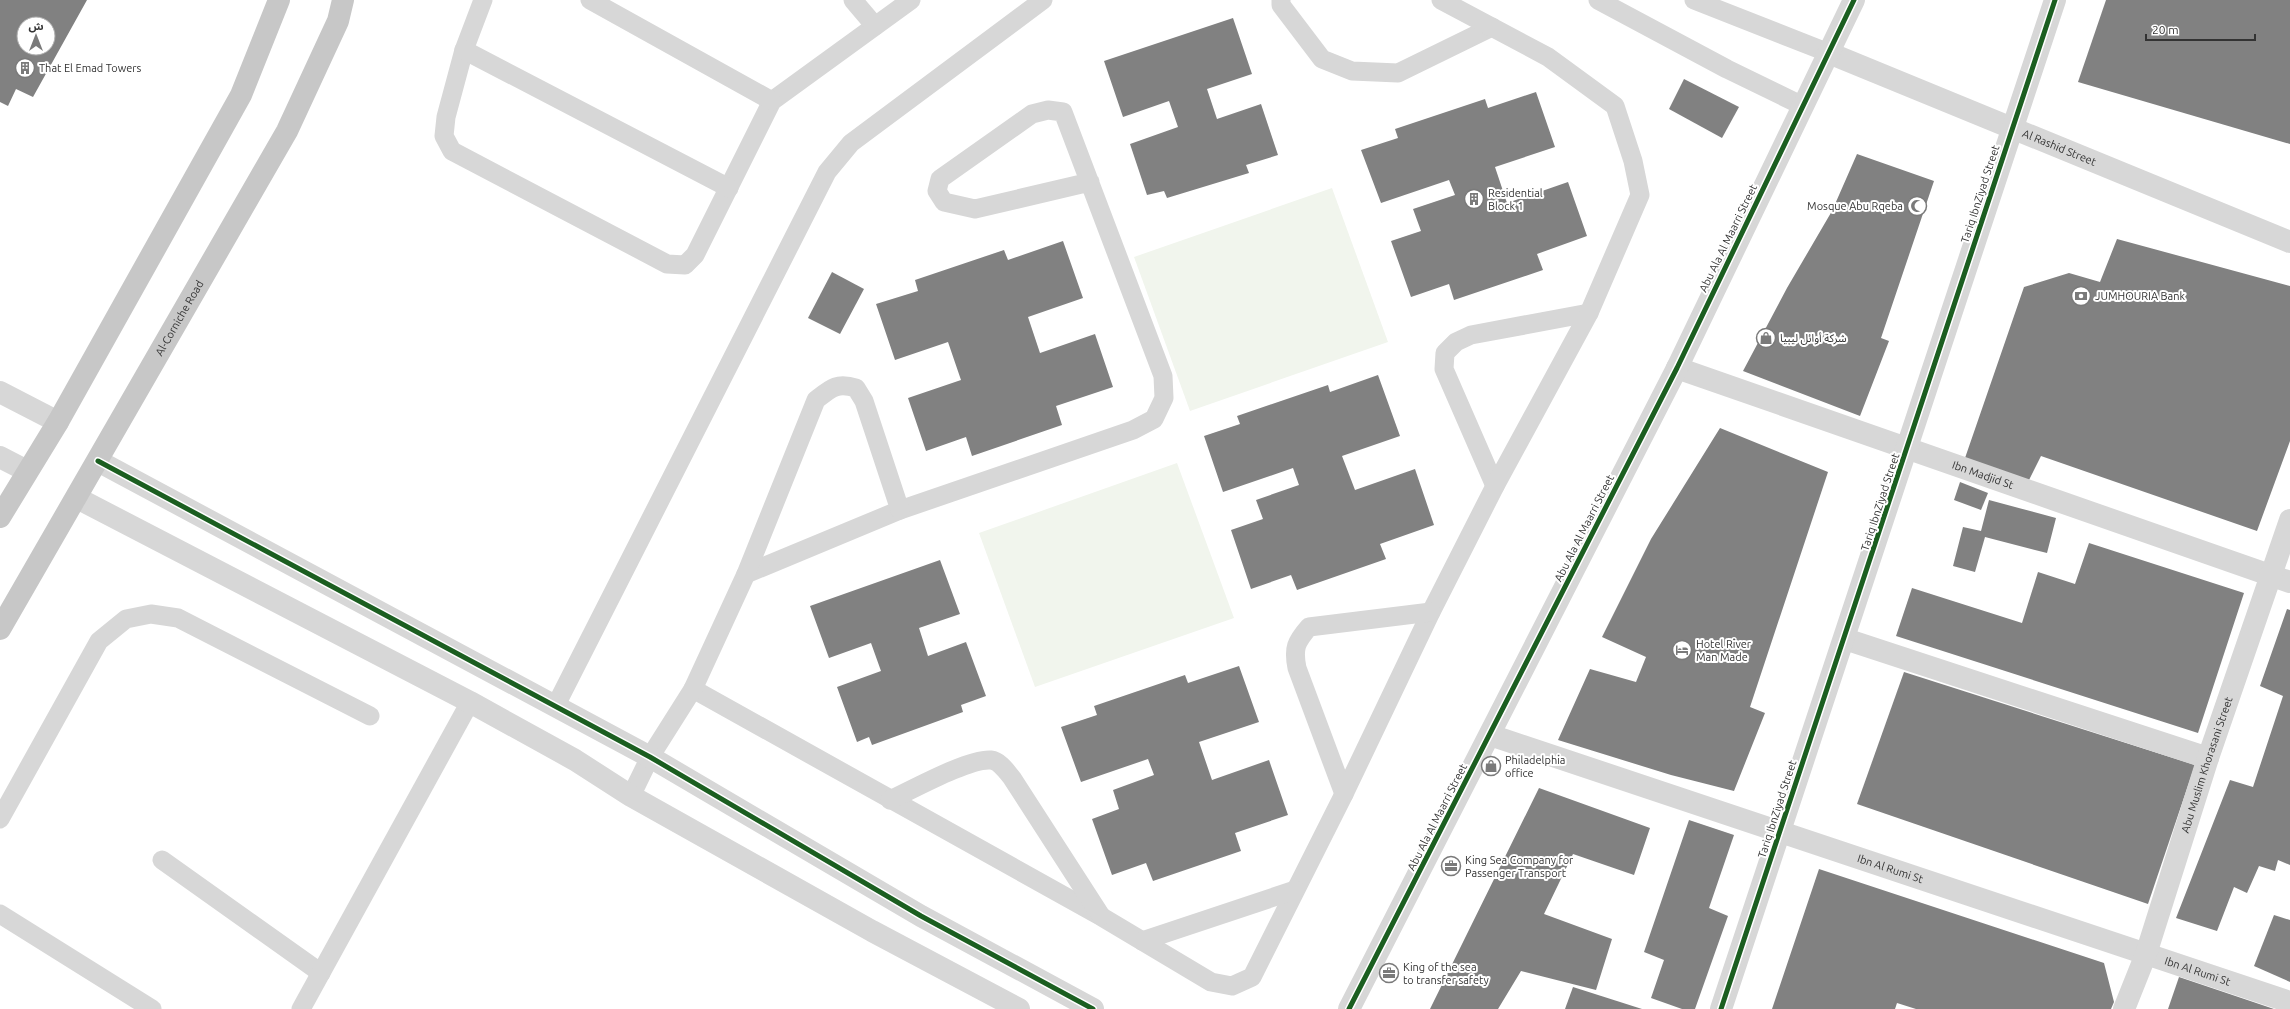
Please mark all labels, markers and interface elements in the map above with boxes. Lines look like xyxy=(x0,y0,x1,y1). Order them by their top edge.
north arrow xyxy=(16,16,56,56)
scale bar xyxy=(2146,16,2255,42)
text: ش xyxy=(28,20,44,33)
text: 20 m xyxy=(2152,23,2179,36)
building icon: That El Emad Towers xyxy=(14,57,36,79)
place label: That El Emad Towers xyxy=(39,62,142,74)
street label: Al Rashid Street xyxy=(2021,127,2099,168)
street label: Tariq IbnZiyad Street xyxy=(1958,143,2002,244)
street label: Abu Ala Al Maarri Street xyxy=(1697,182,1760,294)
place label: Residential Block 1 xyxy=(1488,187,1543,212)
building icon: Residential Block 1 xyxy=(1463,188,1485,210)
mosque icon: Mosque Abu Rqeba xyxy=(1906,195,1928,217)
place label: Mosque Abu Rqeba xyxy=(1807,200,1903,212)
street label: Al-Corniche Road xyxy=(153,278,206,358)
bank icon: JUMHOURIA Bank xyxy=(2070,285,2092,307)
place label: JUMHOURIA Bank xyxy=(2095,290,2185,302)
shop icon: شركة أوائل ليبيا xyxy=(1755,327,1777,349)
place label: شركة أوائل ليبيا xyxy=(1780,332,1847,345)
street label: Tariq IbnZiyad Street xyxy=(1858,451,1902,552)
street label: Ibn Madjid St xyxy=(1951,459,2016,491)
street label: Abu Ala Al Maarri Street xyxy=(1552,472,1616,583)
place label: Hotel River Man Made xyxy=(1696,638,1752,663)
hotel icon: Hotel River Man Made xyxy=(1671,639,1693,661)
street label: Abu Muslim Khorasani Street xyxy=(2179,694,2235,834)
place label: Philadelphia office xyxy=(1505,754,1566,779)
shop icon: Philadelphia office xyxy=(1480,755,1502,777)
street label: Tariq IbnZiyad Street xyxy=(1755,758,1799,859)
street label: Abu Ala Al Maarri Street xyxy=(1405,761,1469,872)
street label: Ibn Al Rumi St xyxy=(1856,852,1925,885)
place label: King Sea Company for Passenger Transport xyxy=(1465,854,1574,879)
office icon: King Sea Company for Passenger Transport xyxy=(1440,855,1462,877)
street label: Ibn Al Rumi St xyxy=(2163,955,2233,988)
place label: King of the sea to transfer safety xyxy=(1403,961,1489,986)
office icon: King of the sea to transfer safety xyxy=(1378,962,1400,984)

